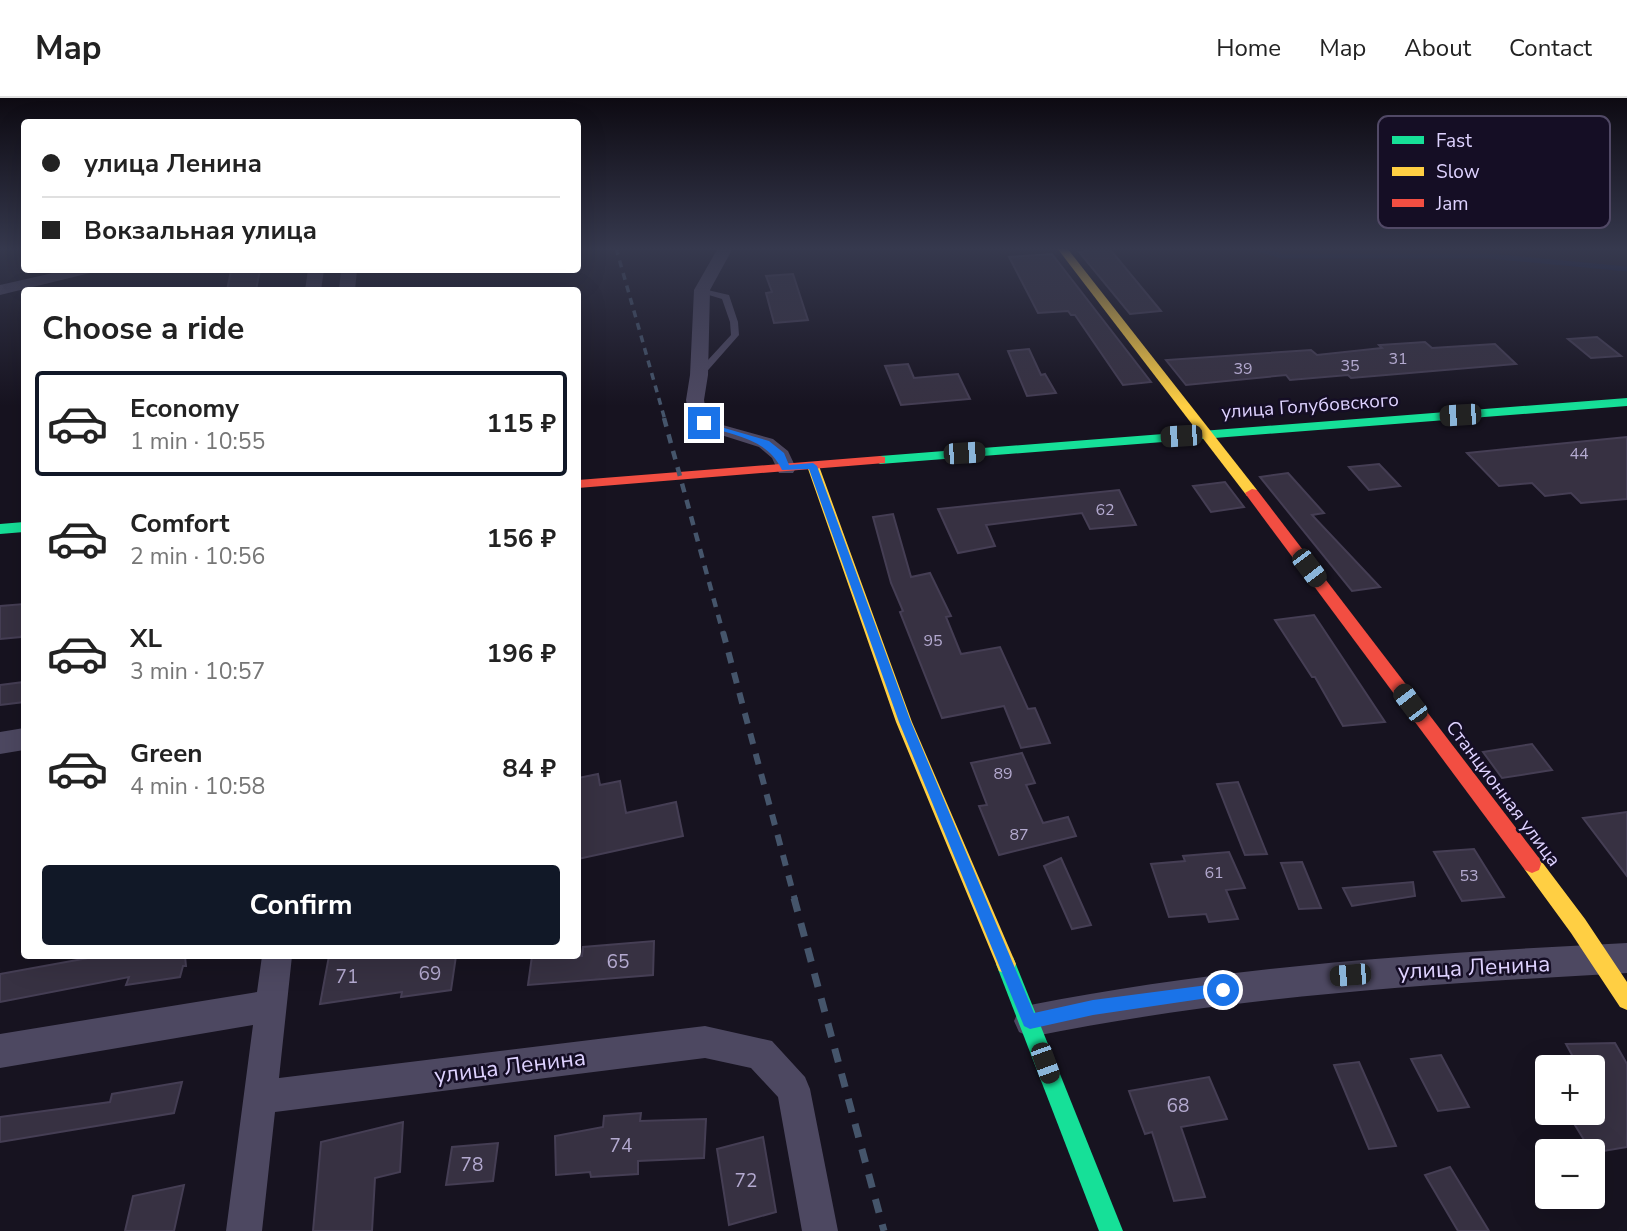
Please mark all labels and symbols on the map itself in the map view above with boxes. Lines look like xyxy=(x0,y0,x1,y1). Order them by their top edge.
legend xyxy=(1378,116,1610,228)
text: Fast xyxy=(1436,128,1472,154)
text: Slow xyxy=(1436,159,1480,185)
text: Jam xyxy=(1435,191,1469,217)
house number: 31 xyxy=(1388,348,1408,370)
house number: 35 xyxy=(1340,355,1360,377)
house number: 39 xyxy=(1233,358,1253,380)
street label: улица Голубовского xyxy=(1220,387,1400,425)
car xyxy=(1439,403,1482,427)
route end xyxy=(688,407,720,439)
car xyxy=(1160,424,1203,448)
car xyxy=(943,441,986,465)
house number: 44 xyxy=(1569,443,1589,465)
house number: 62 xyxy=(1095,499,1115,521)
car xyxy=(1288,545,1331,591)
house number: 95 xyxy=(923,630,943,652)
car xyxy=(1389,680,1432,726)
street label: Станционная улица xyxy=(1440,715,1567,872)
house number: 89 xyxy=(993,763,1013,785)
house number: 87 xyxy=(1009,824,1029,846)
house number: 61 xyxy=(1204,862,1224,884)
house number: 53 xyxy=(1459,865,1479,887)
street label: улица Ленина xyxy=(1397,948,1551,987)
house number: 65 xyxy=(607,949,629,975)
house number: 69 xyxy=(419,961,441,987)
car xyxy=(1329,963,1372,987)
house number: 71 xyxy=(336,964,358,990)
route start xyxy=(1207,974,1239,1006)
car xyxy=(1028,1040,1063,1086)
street label: улица Ленина xyxy=(433,1042,588,1091)
house number: 68 xyxy=(1167,1093,1189,1119)
house number: 74 xyxy=(610,1133,632,1159)
house number: 78 xyxy=(461,1152,483,1178)
house number: 72 xyxy=(735,1168,757,1194)

